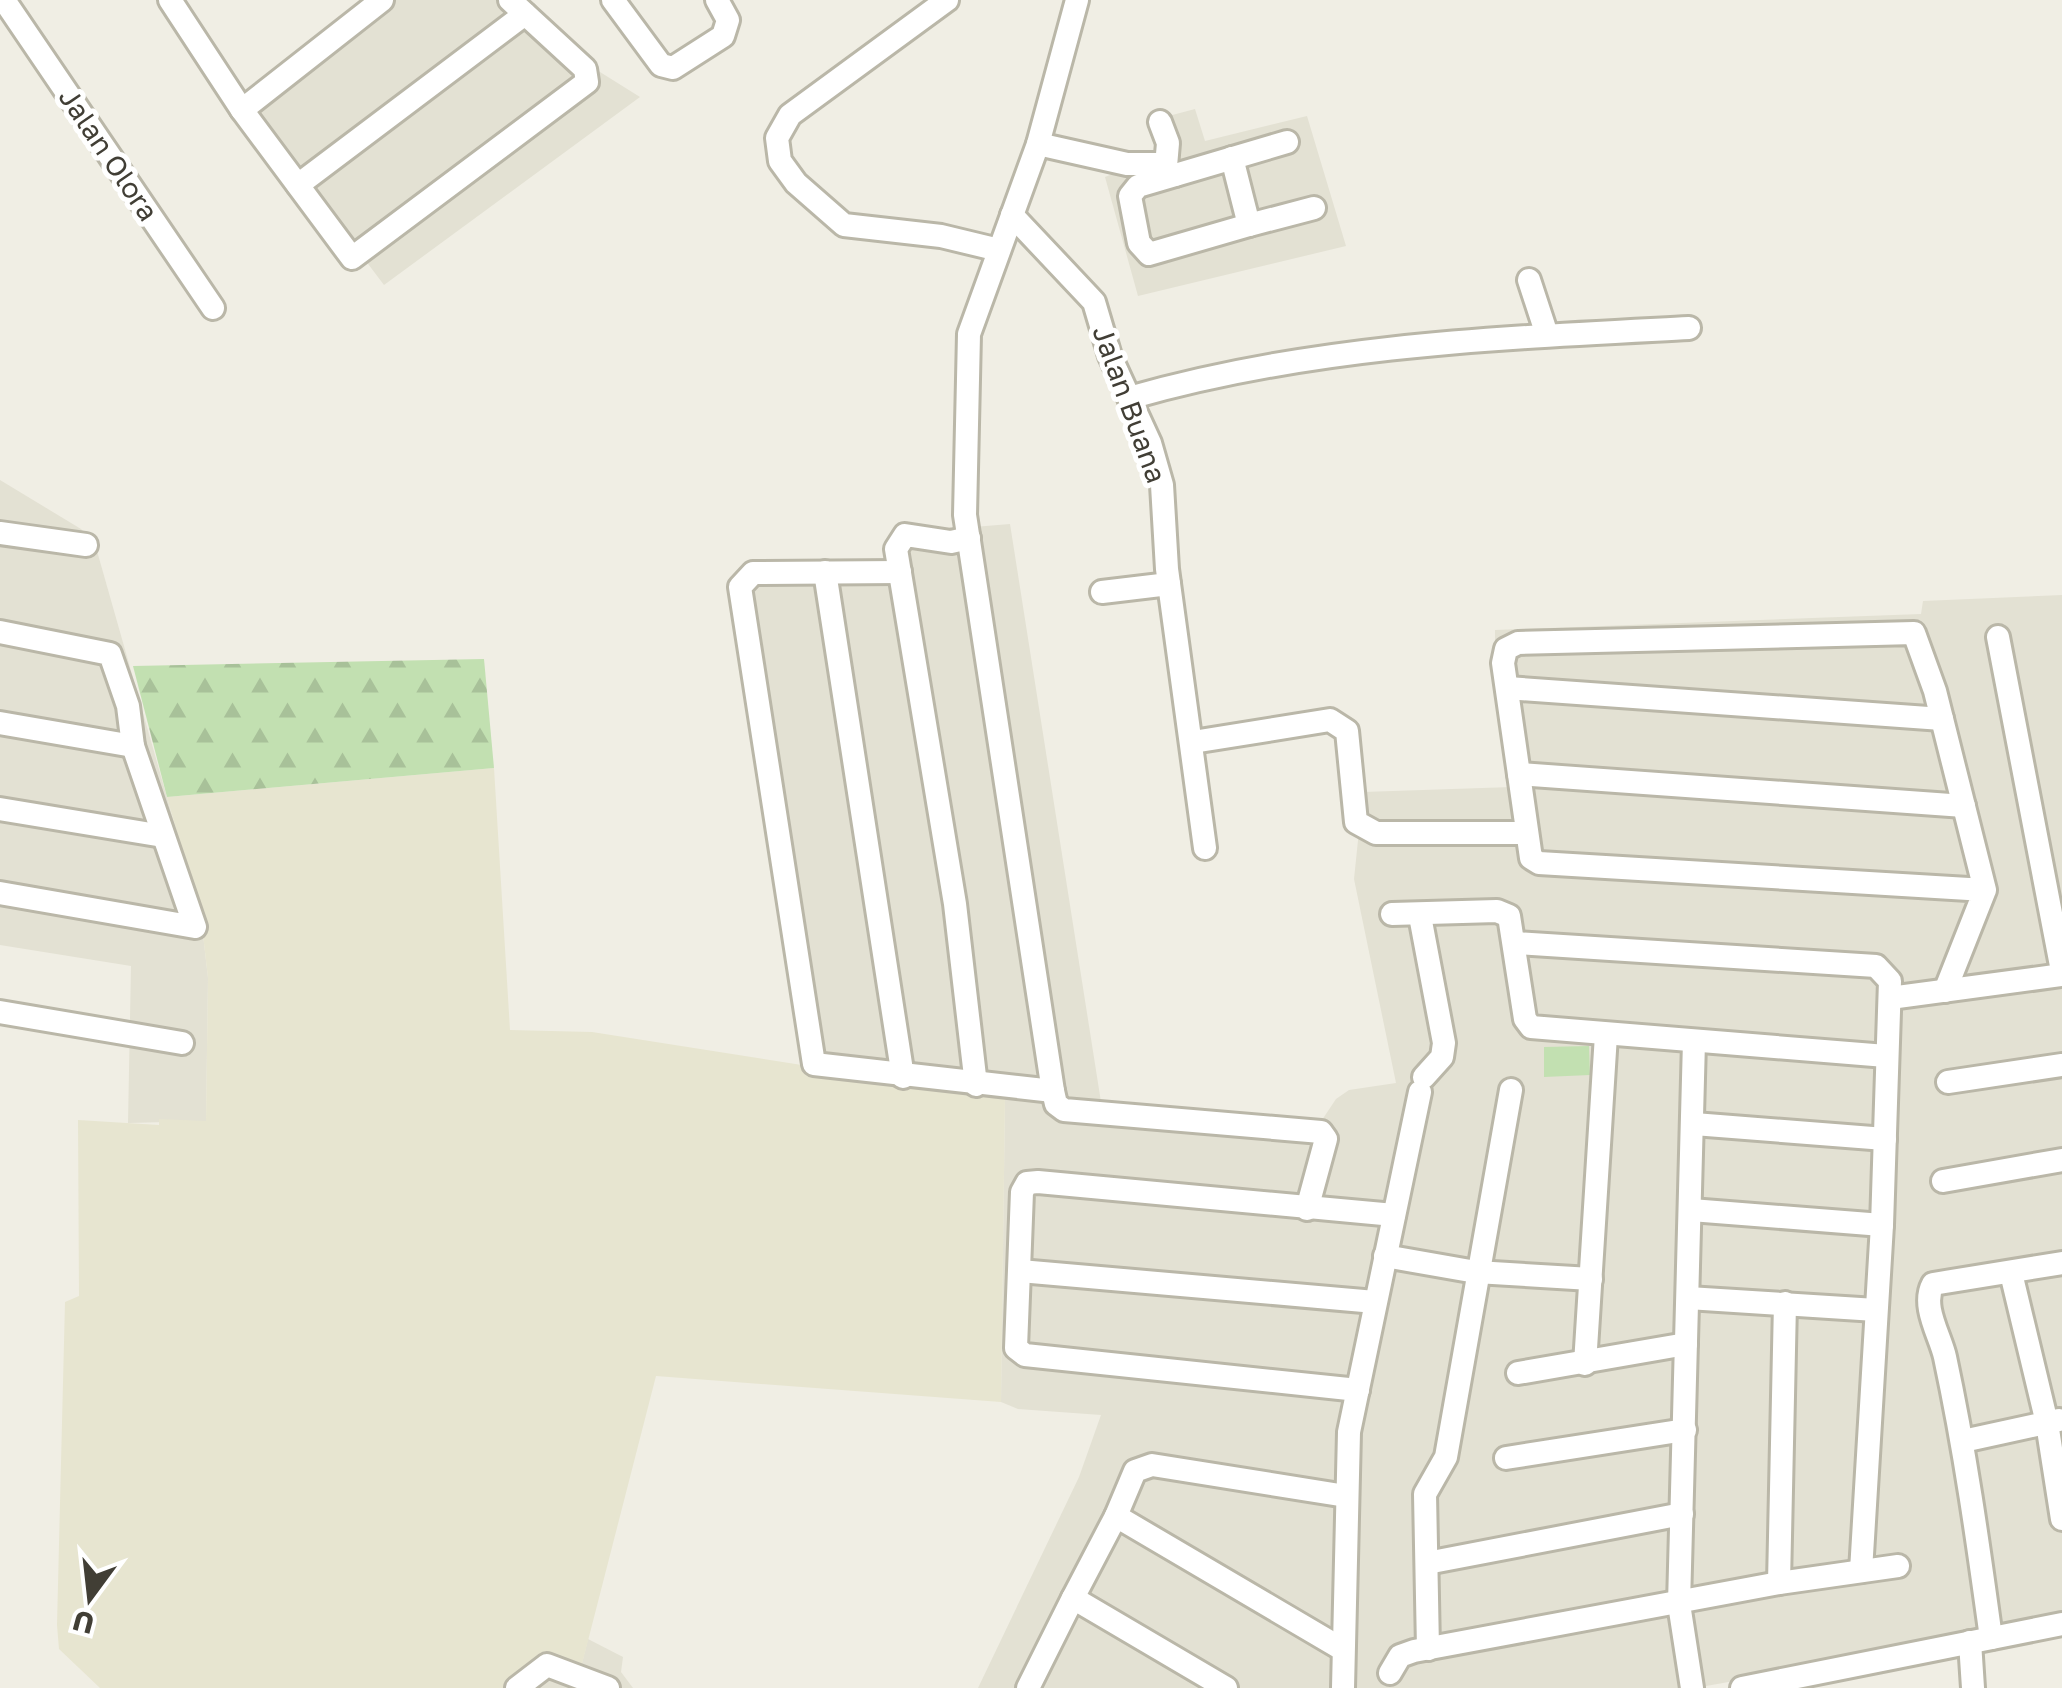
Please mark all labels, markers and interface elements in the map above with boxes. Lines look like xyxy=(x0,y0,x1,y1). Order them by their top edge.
street label: Jalan Olora xyxy=(53,81,165,227)
street label: Jalan Buana xyxy=(1086,321,1174,487)
north arrow xyxy=(40,1548,140,1648)
text: U xyxy=(69,1604,98,1641)

